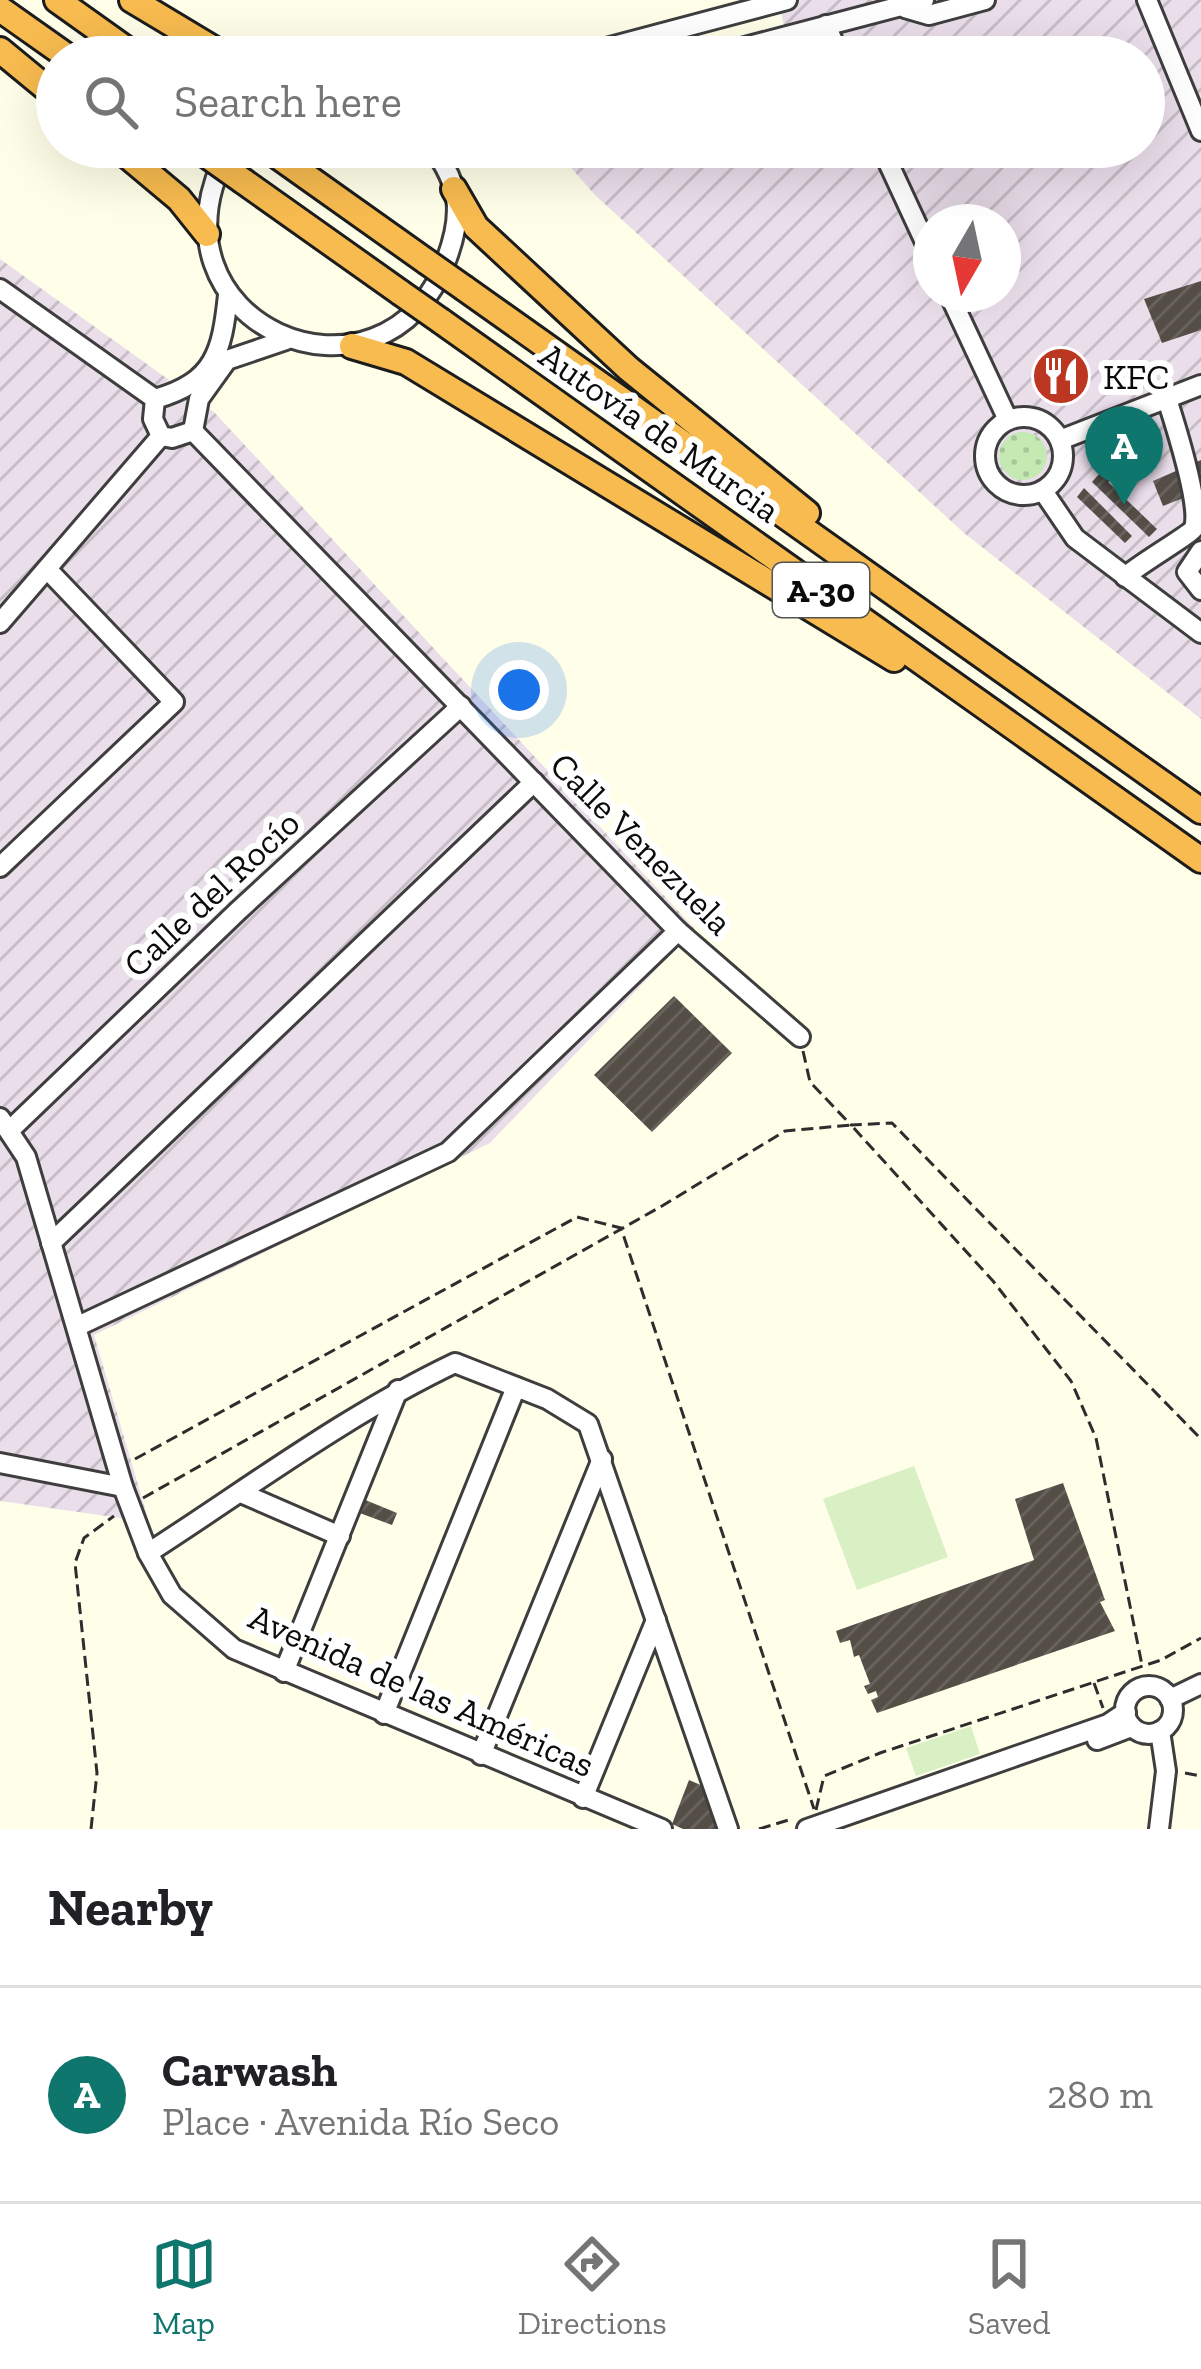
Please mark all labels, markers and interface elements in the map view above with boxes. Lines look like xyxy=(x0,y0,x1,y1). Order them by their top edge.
search box xyxy=(36,36,1165,168)
icon: search xyxy=(78,69,144,135)
text: Search here xyxy=(174,75,402,129)
north arrow xyxy=(913,204,1021,312)
street label: Autovía de Murcia xyxy=(531,334,788,531)
restaurant icon: KFC xyxy=(1030,345,1092,407)
place label: KFC xyxy=(1103,355,1169,398)
pin: A xyxy=(1085,406,1163,505)
road number: A-30 xyxy=(773,563,869,617)
your location xyxy=(489,660,549,720)
street label: Calle Venezuela xyxy=(542,743,742,943)
street label: Calle del Rocío xyxy=(114,801,308,986)
street label: Avenida de las Américas xyxy=(243,1595,601,1786)
text: Nearby xyxy=(48,1877,213,1938)
text: Carwash xyxy=(162,2044,337,2098)
text: A xyxy=(74,2071,100,2118)
text: 280 m xyxy=(1047,2071,1153,2118)
text: Place · Avenida Río Seco xyxy=(162,2098,559,2145)
tab: Map xyxy=(151,2231,217,2342)
tab: Directions xyxy=(518,2231,667,2342)
tab: Saved xyxy=(968,2231,1050,2342)

